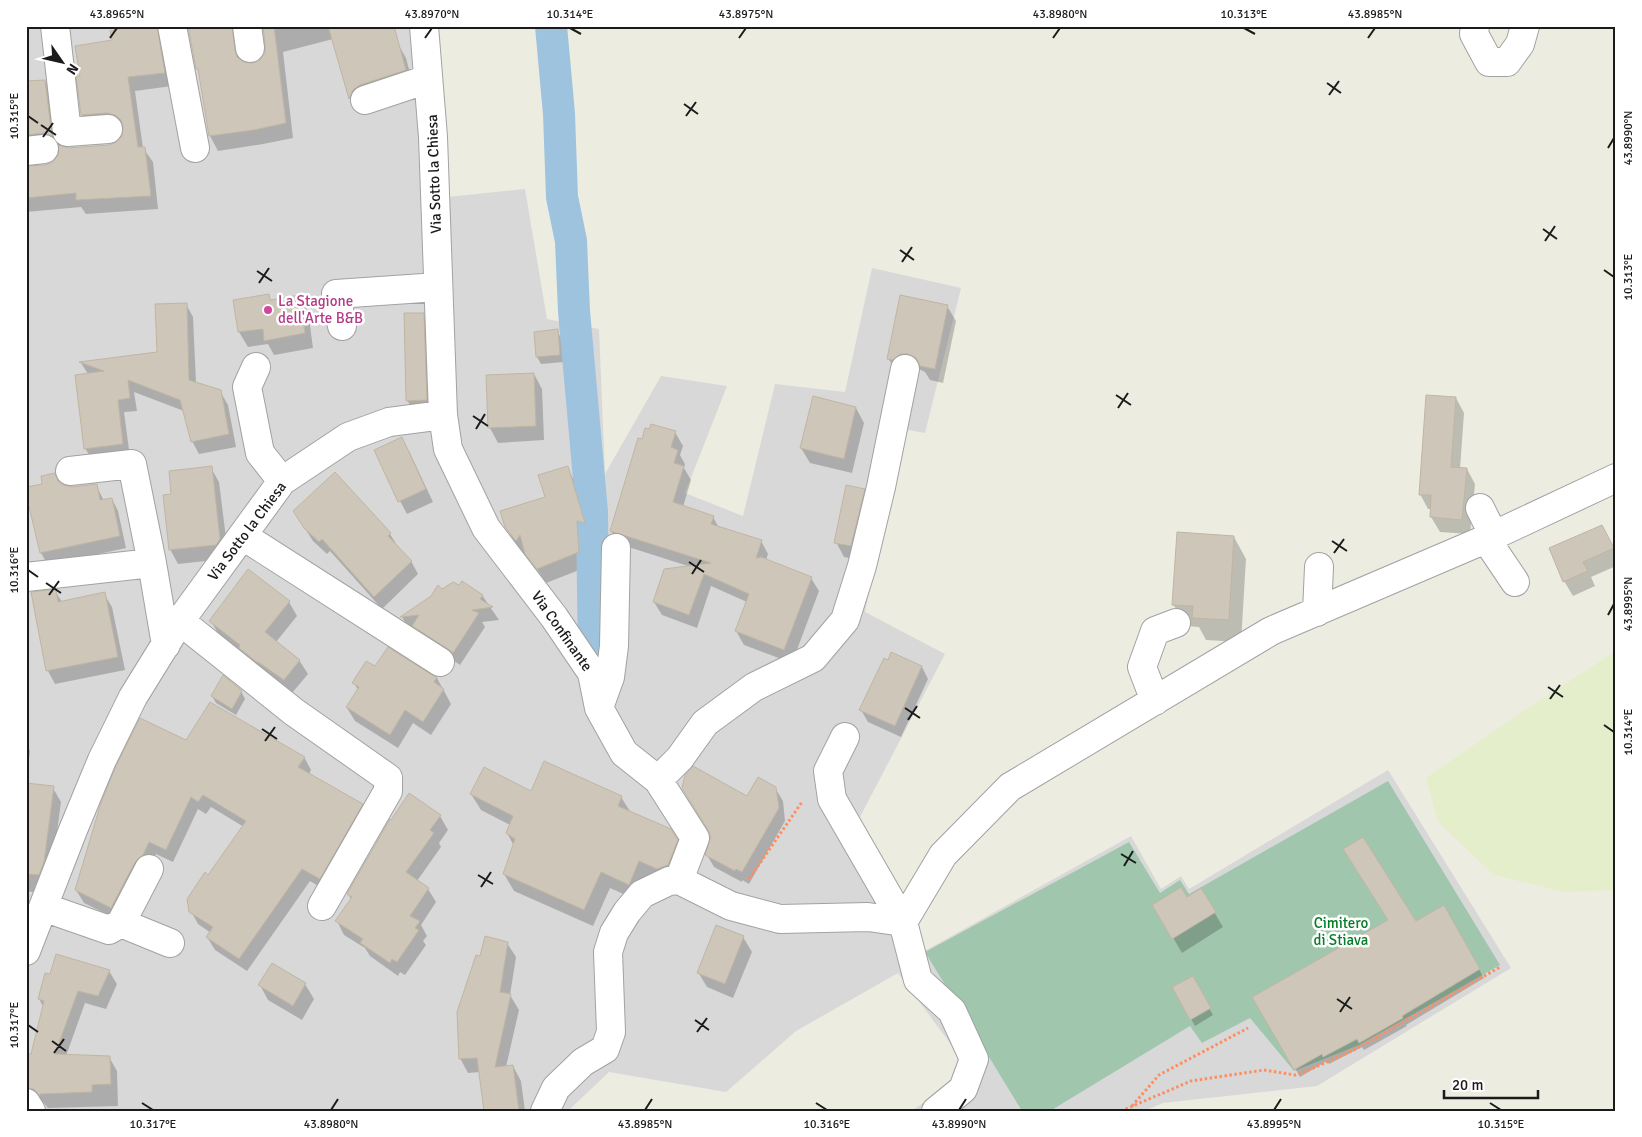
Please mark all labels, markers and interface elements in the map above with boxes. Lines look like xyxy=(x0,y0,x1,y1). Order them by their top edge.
text: 43.8965°N xyxy=(90,7,144,22)
text: 43.8970°N xyxy=(405,7,459,22)
text: 10.314°E xyxy=(547,7,594,22)
text: 43.8975°N xyxy=(719,7,773,22)
text: 43.8980°N xyxy=(1033,7,1087,22)
text: 10.313°E xyxy=(1221,7,1268,22)
text: 43.8985°N xyxy=(1348,7,1402,22)
north arrow xyxy=(38,38,88,88)
text: N xyxy=(63,60,82,78)
text: 10.315°E xyxy=(7,92,22,139)
text: 43.8990°N xyxy=(1621,111,1636,165)
street label: Via Sotto la Chiesa xyxy=(423,114,445,234)
text: 10.313°E xyxy=(1621,253,1636,300)
place label: La Stagione dell'Arte B&B xyxy=(278,292,363,327)
marker: La Stagione dell'Arte B&B xyxy=(262,304,274,316)
street label: Via Sotto la Chiesa xyxy=(204,478,290,584)
text: 10.316°E xyxy=(7,546,22,593)
text: 43.8995°N xyxy=(1621,577,1636,631)
street label: Via Confinante xyxy=(528,587,596,675)
text: 10.314°E xyxy=(1621,708,1636,755)
park label: Cimitero di Stiava xyxy=(1314,914,1369,949)
text: 10.317°E xyxy=(7,1001,22,1048)
scale bar xyxy=(1444,1067,1538,1099)
text: 20 m xyxy=(1452,1076,1483,1094)
text: 10.317°E xyxy=(130,1117,177,1132)
text: 43.8980°N xyxy=(304,1117,358,1132)
text: 43.8985°N xyxy=(618,1117,672,1132)
text: 10.316°E xyxy=(804,1117,851,1132)
text: 43.8990°N xyxy=(932,1117,986,1132)
text: 43.8995°N xyxy=(1247,1117,1301,1132)
text: 10.315°E xyxy=(1478,1117,1525,1132)

